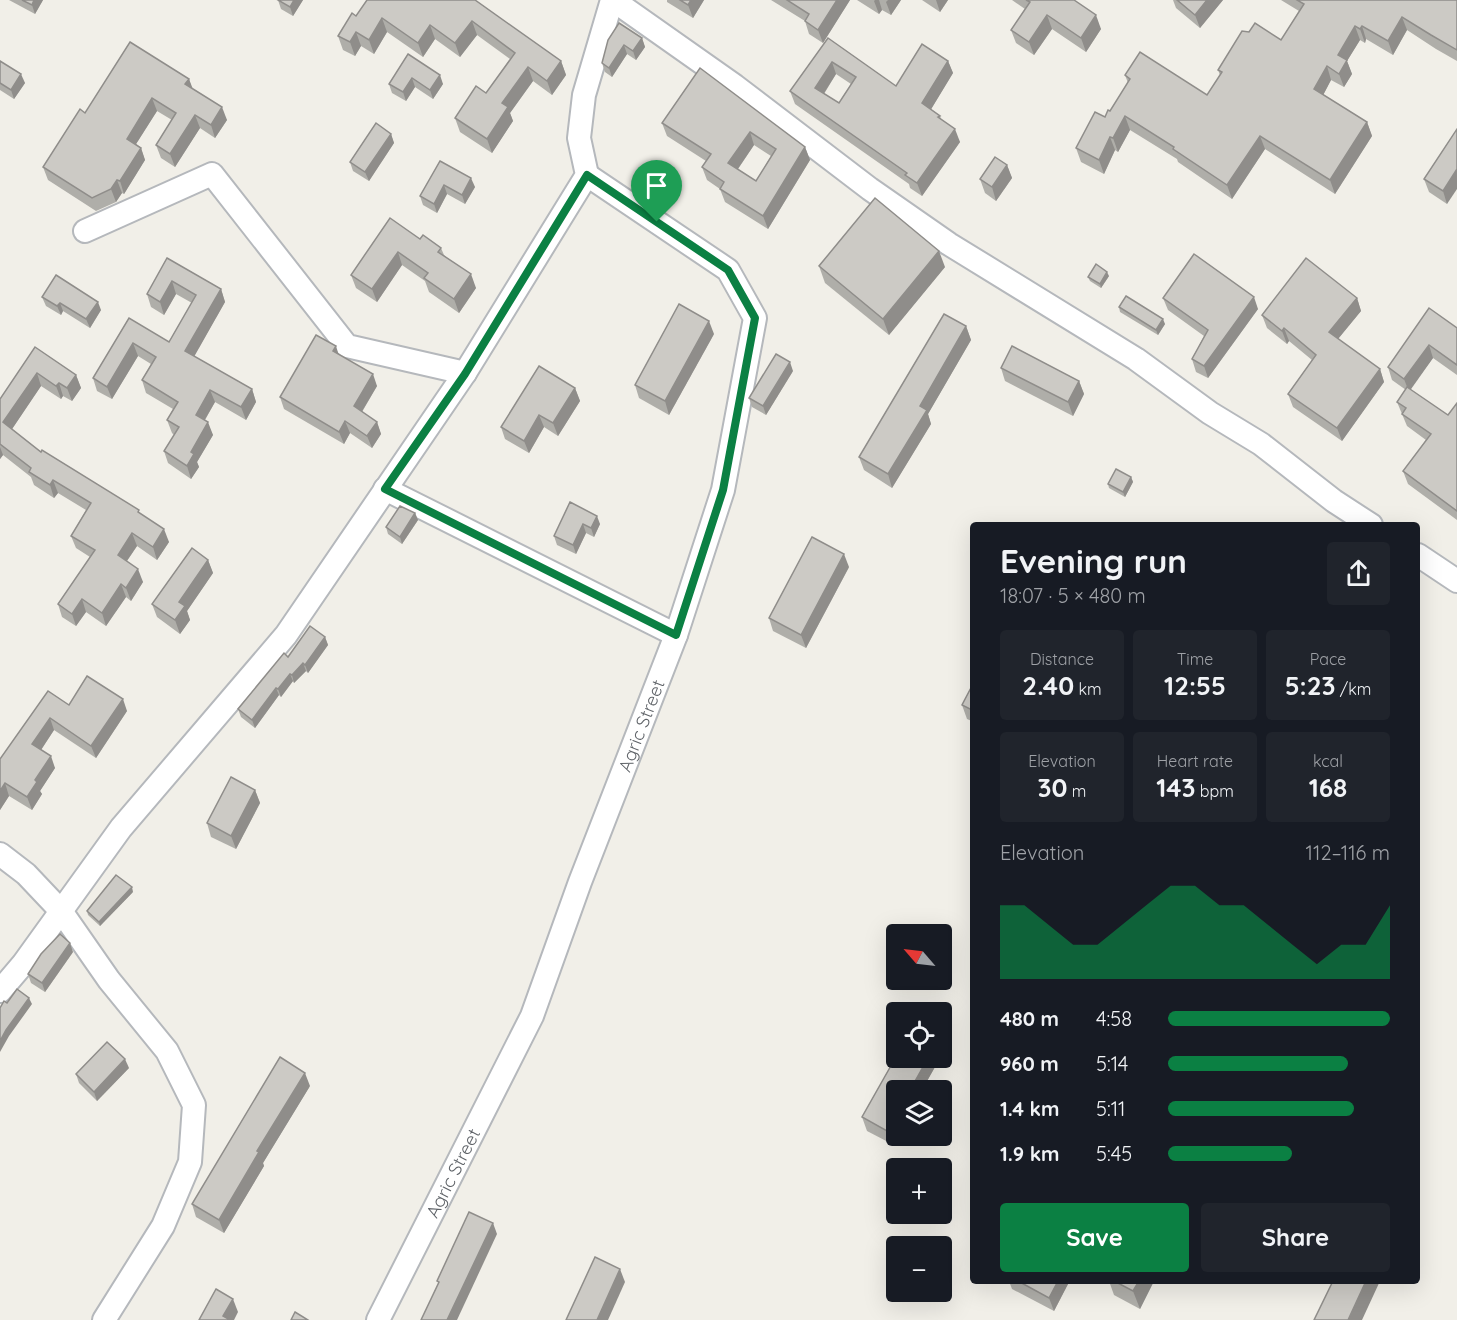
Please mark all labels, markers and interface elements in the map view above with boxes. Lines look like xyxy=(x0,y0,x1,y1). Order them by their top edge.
pin xyxy=(631,160,682,222)
icon: arrive xyxy=(640,169,673,202)
text: Evening run xyxy=(1000,540,1187,581)
button: share xyxy=(1327,542,1390,605)
text: 18:07 · 5 × 480 m xyxy=(1000,583,1146,608)
text: Distance xyxy=(1030,649,1094,669)
text: Time xyxy=(1177,649,1213,669)
text: Pace xyxy=(1310,649,1346,669)
text: 2.40 xyxy=(1022,669,1074,702)
text: 12:55 xyxy=(1164,669,1226,702)
text: 5:23 xyxy=(1285,669,1335,702)
street label: Agric Street xyxy=(612,676,669,775)
text: km xyxy=(1074,679,1102,699)
text: /km xyxy=(1335,679,1371,699)
text: Elevation xyxy=(1028,751,1096,771)
text: Heart rate xyxy=(1157,751,1233,771)
text: kcal xyxy=(1313,751,1343,771)
text: 30 xyxy=(1038,771,1067,804)
text: 143 xyxy=(1156,771,1196,804)
text: 168 xyxy=(1309,771,1347,804)
text: m xyxy=(1067,781,1086,801)
text: bpm xyxy=(1196,781,1234,801)
text: Elevation xyxy=(1000,840,1084,865)
text: 112–116 m xyxy=(1306,840,1390,865)
north arrow xyxy=(886,924,952,990)
map controls xyxy=(886,924,952,1302)
button: locate xyxy=(886,1002,952,1068)
text: 480 m xyxy=(1000,1006,1059,1031)
text: 4:58 xyxy=(1096,1006,1132,1031)
text: 960 m xyxy=(1000,1051,1059,1076)
text: 5:14 xyxy=(1096,1051,1128,1076)
button: layers xyxy=(886,1080,952,1146)
text: 1.4 km xyxy=(1000,1096,1059,1121)
text: 5:11 xyxy=(1096,1096,1125,1121)
street label: Agric Street xyxy=(420,1124,485,1221)
text: 1.9 km xyxy=(1000,1141,1060,1166)
text: 5:45 xyxy=(1096,1141,1132,1166)
button: + xyxy=(886,1158,952,1224)
button: Save xyxy=(1000,1203,1189,1272)
button: Share xyxy=(1201,1203,1390,1272)
button: − xyxy=(886,1236,952,1302)

